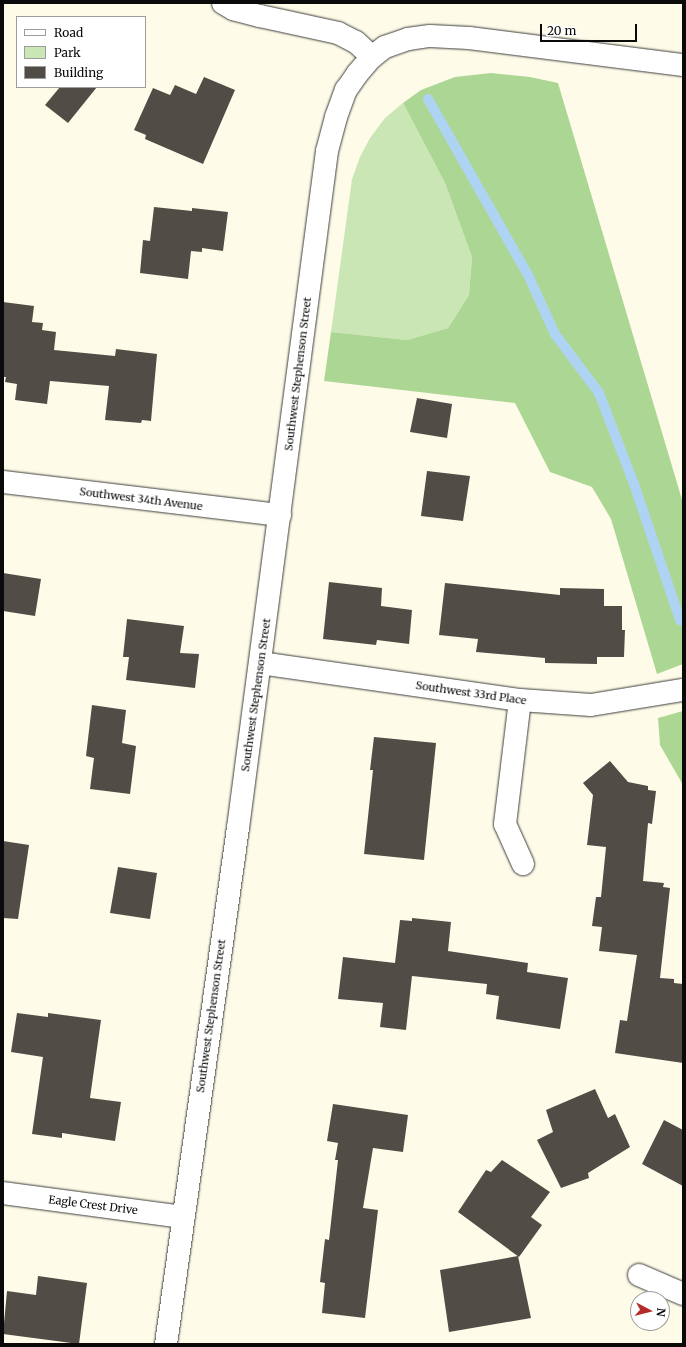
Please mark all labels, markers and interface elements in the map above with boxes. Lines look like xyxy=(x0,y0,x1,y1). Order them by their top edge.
legend xyxy=(16,16,146,88)
scale bar xyxy=(542,16,639,42)
text: 20 m xyxy=(547,23,576,38)
text: Road xyxy=(54,25,83,40)
text: Park xyxy=(54,45,81,60)
text: Building xyxy=(54,65,103,80)
street label: Southwest Stephenson Street xyxy=(282,296,314,452)
street label: Southwest 34th Avenue xyxy=(79,485,203,513)
street label: Southwest Stephenson Street xyxy=(239,617,273,773)
street label: Southwest 33rd Place xyxy=(415,679,527,707)
street label: Southwest Stephenson Street xyxy=(194,938,228,1094)
street label: Eagle Crest Drive xyxy=(48,1193,138,1217)
north arrow xyxy=(630,1291,670,1331)
text: N xyxy=(653,1307,668,1318)

